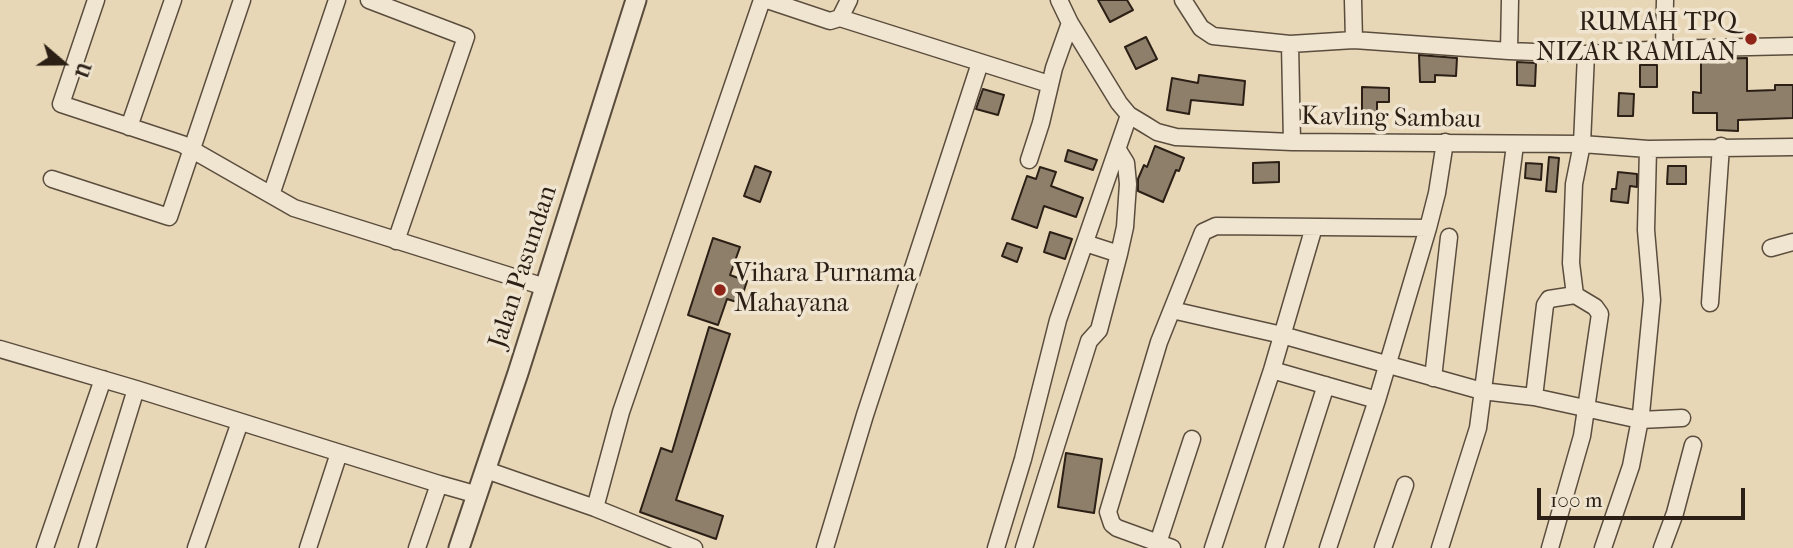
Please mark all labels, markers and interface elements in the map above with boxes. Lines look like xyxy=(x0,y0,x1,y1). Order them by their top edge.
place label: RUMAH TPQ NIZAR RAMLAN xyxy=(1536,8,1737,70)
north arrow xyxy=(28,28,98,98)
marker: RUMAH TPQ NIZAR RAMLAN xyxy=(1743,31,1759,47)
text: U xyxy=(70,59,96,81)
street label: Kavling Sambau xyxy=(1301,102,1481,136)
street label: Jalan Pasundan xyxy=(483,182,565,352)
place label: Vihara Purnama Mahayana xyxy=(734,259,916,320)
marker: Vihara Purnama Mahayana xyxy=(712,282,728,298)
scale bar xyxy=(1541,475,1749,518)
text: 100 m xyxy=(1550,488,1603,512)

